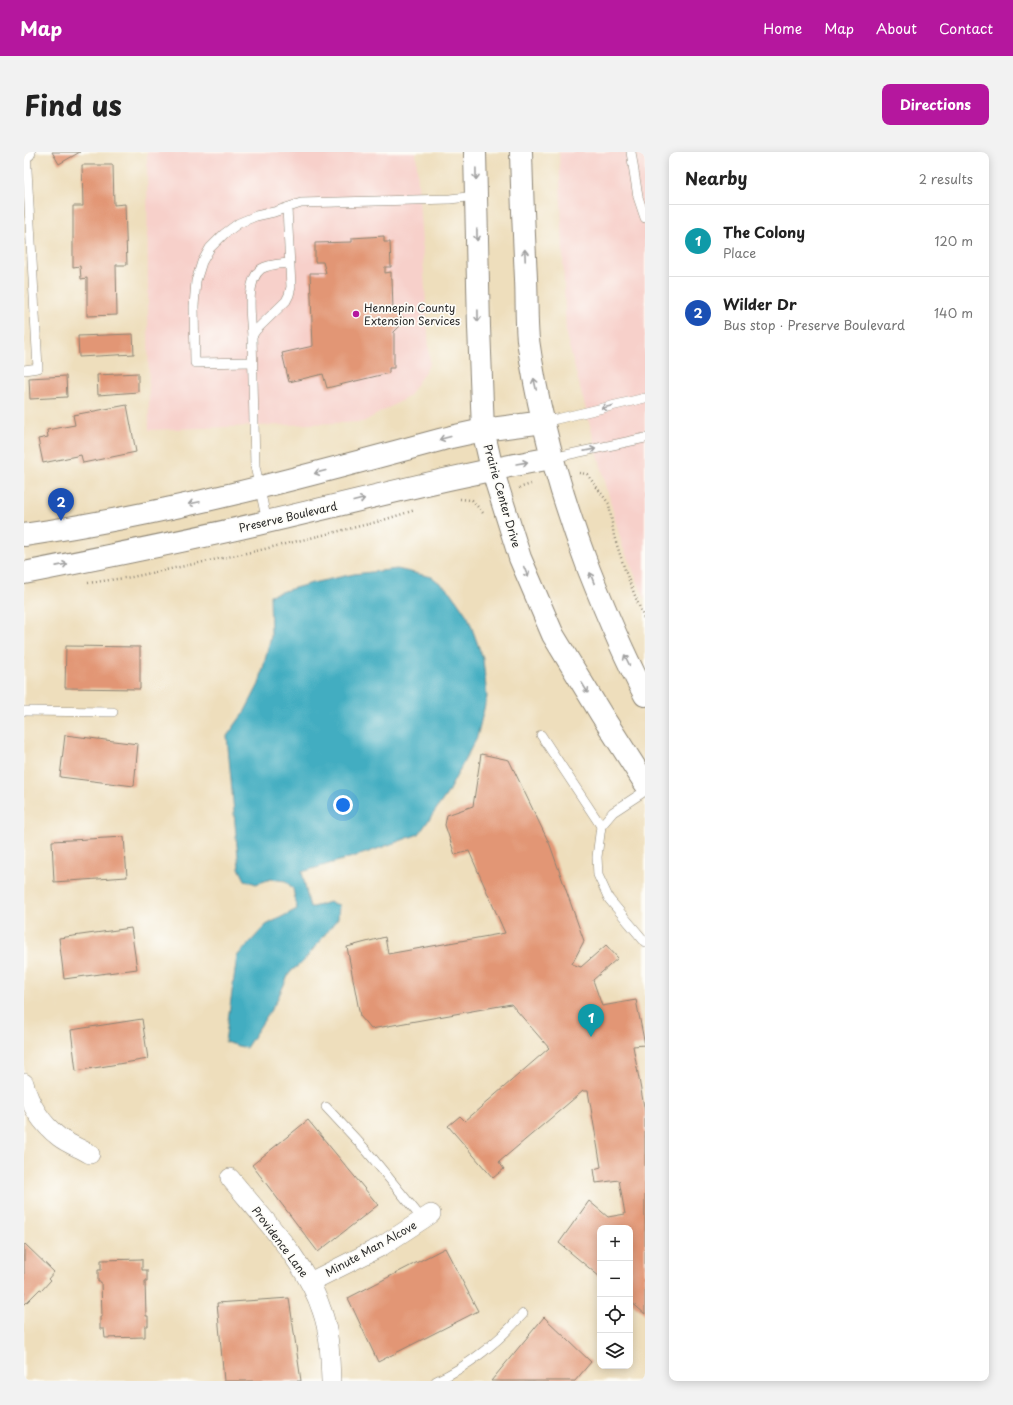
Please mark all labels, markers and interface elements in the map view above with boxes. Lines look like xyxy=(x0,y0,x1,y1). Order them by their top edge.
text: Map xyxy=(20,14,62,42)
text: Home xyxy=(763,18,802,39)
text: Map xyxy=(824,18,854,39)
text: About xyxy=(876,18,917,39)
text: Contact xyxy=(939,18,993,39)
text: Find us xyxy=(24,83,122,126)
button: Directions xyxy=(882,84,989,125)
text: Nearby xyxy=(685,165,747,191)
one-way arrow xyxy=(472,167,479,180)
text: 2 results xyxy=(919,169,973,188)
text: The Colony xyxy=(723,220,805,243)
one-way arrow xyxy=(473,228,481,241)
text: 1 xyxy=(695,231,701,250)
text: 120 m xyxy=(934,231,973,250)
text: Place xyxy=(723,243,756,262)
one-way arrow xyxy=(521,249,528,262)
text: Wilder Dr xyxy=(723,292,797,315)
place label: Hennepin County Extension Services xyxy=(364,299,460,329)
text: 2 xyxy=(693,303,703,322)
text: 140 m xyxy=(934,303,973,322)
marker: Hennepin County Extension Services xyxy=(351,309,361,319)
one-way arrow xyxy=(475,309,482,322)
text: Bus stop · Preserve Boulevard xyxy=(723,315,905,334)
one-way arrow xyxy=(531,378,539,391)
one-way arrow xyxy=(601,404,614,412)
one-way arrow xyxy=(439,435,452,442)
street label: Prairie Center Drive xyxy=(480,442,525,550)
one-way arrow xyxy=(583,446,596,454)
one-way arrow xyxy=(515,459,528,467)
one-way arrow xyxy=(314,469,327,476)
pin: 2 xyxy=(48,488,74,521)
one-way arrow xyxy=(352,496,365,503)
street label: Preserve Boulevard xyxy=(237,497,339,536)
one-way arrow xyxy=(187,499,200,507)
one-way arrow xyxy=(55,561,68,569)
one-way arrow xyxy=(523,566,530,578)
one-way arrow xyxy=(588,573,596,585)
one-way arrow xyxy=(623,654,630,666)
one-way arrow xyxy=(581,682,589,694)
your location xyxy=(333,795,353,815)
pin: 1 xyxy=(578,1004,604,1037)
street label: Providence Lane xyxy=(248,1203,313,1281)
street label: Minute Man Alcove xyxy=(322,1216,420,1281)
map controls xyxy=(597,1225,633,1369)
button: + xyxy=(597,1225,633,1261)
button: − xyxy=(597,1261,633,1297)
button: locate xyxy=(597,1297,633,1333)
button: layers xyxy=(597,1333,633,1369)

